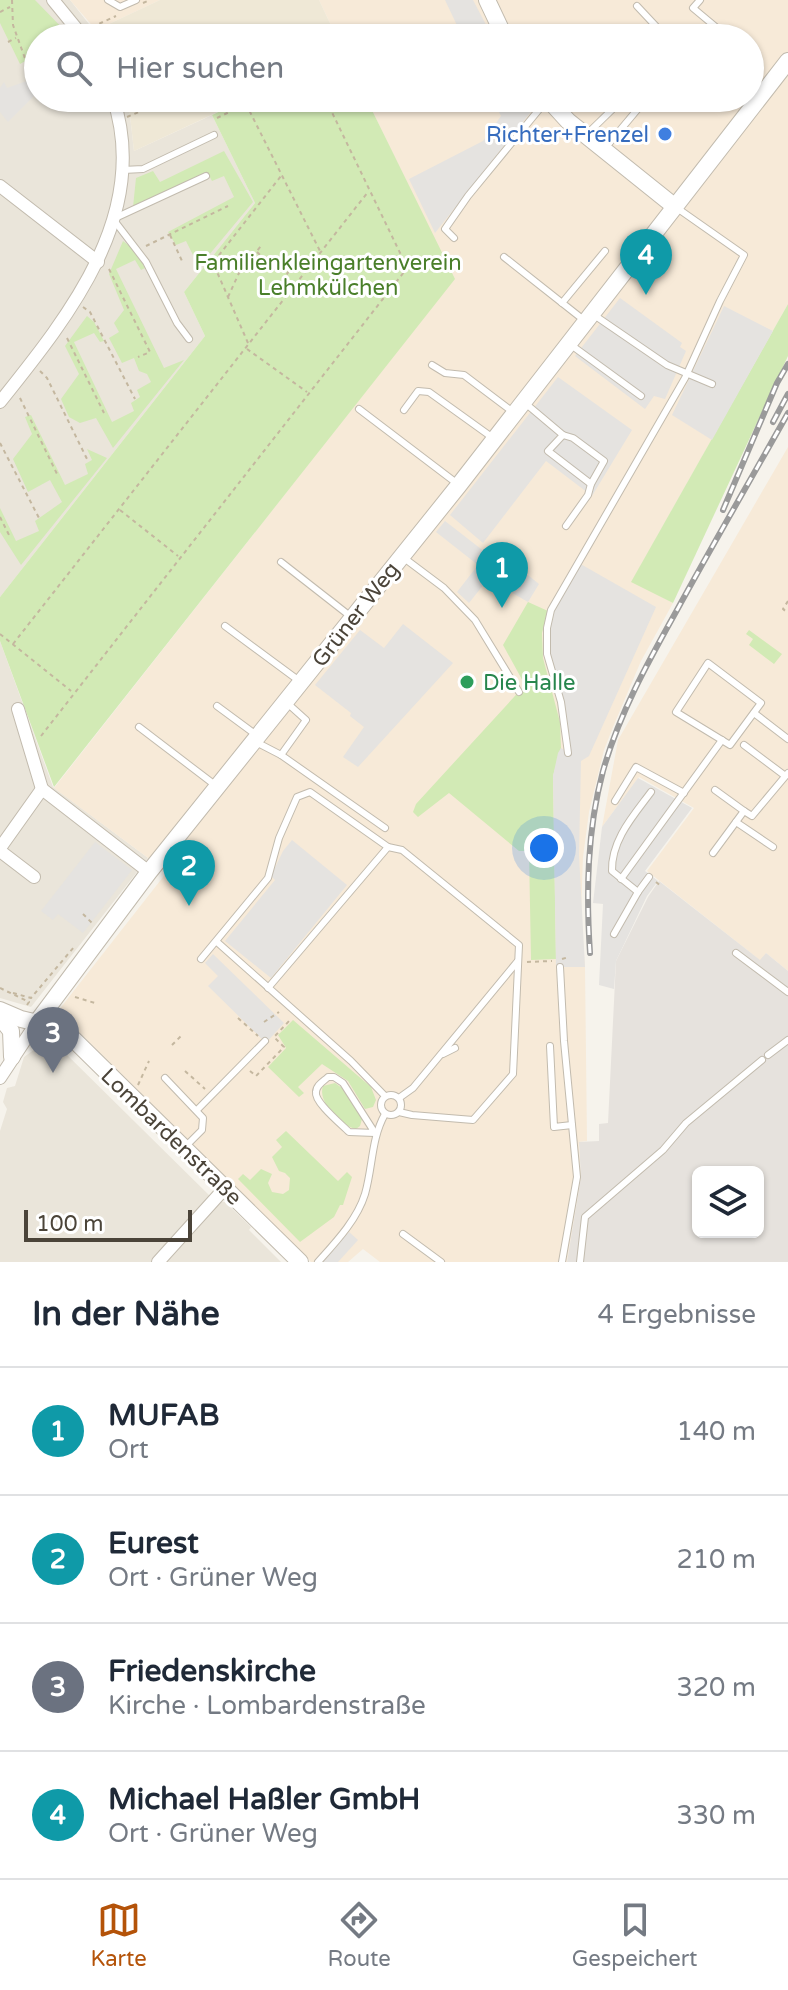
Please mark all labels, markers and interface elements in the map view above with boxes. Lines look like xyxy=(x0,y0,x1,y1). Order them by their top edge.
search box xyxy=(24,24,764,112)
icon: search xyxy=(52,46,96,90)
text: Hier suchen xyxy=(116,50,284,87)
place label: Richter+Frenzel xyxy=(486,122,649,148)
marker: Richter+Frenzel xyxy=(656,125,674,143)
pin: 4 xyxy=(620,229,672,295)
park label: Familienkleingartenverein Lehmkülchen xyxy=(194,250,462,301)
pin: 1 xyxy=(476,542,528,608)
street label: Grüner Weg xyxy=(307,557,405,672)
place label: Die Halle xyxy=(483,670,575,696)
marker: Die Halle xyxy=(458,673,476,691)
your location xyxy=(524,828,564,868)
pin: 2 xyxy=(163,840,215,906)
pin: 3 xyxy=(27,1007,79,1073)
street label: Lombardenstraße xyxy=(95,1063,247,1211)
map controls xyxy=(692,1166,764,1238)
button: layers xyxy=(692,1166,764,1238)
scale bar xyxy=(24,1206,192,1242)
text: 100 m xyxy=(36,1211,103,1237)
text: In der Nähe xyxy=(32,1294,220,1335)
text: 4 Ergebnisse xyxy=(597,1299,756,1330)
text: MUFAB xyxy=(108,1397,220,1434)
text: 1 xyxy=(50,1416,66,1447)
text: 140 m xyxy=(676,1416,756,1447)
text: Ort xyxy=(108,1434,149,1465)
text: Eurest xyxy=(108,1525,199,1562)
text: 2 xyxy=(50,1544,66,1575)
text: 210 m xyxy=(676,1544,756,1575)
text: Ort · Grüner Weg xyxy=(108,1562,318,1593)
text: Friedenskirche xyxy=(108,1653,316,1690)
text: 3 xyxy=(50,1672,66,1703)
text: 320 m xyxy=(676,1672,756,1703)
text: Kirche · Lombardenstraße xyxy=(108,1690,426,1721)
text: Michael Haßler GmbH xyxy=(108,1781,420,1818)
text: 4 xyxy=(50,1800,66,1831)
text: 330 m xyxy=(676,1800,756,1831)
text: Ort · Grüner Weg xyxy=(108,1818,318,1849)
tab: Karte xyxy=(90,1898,147,1972)
tab: Route xyxy=(328,1898,391,1972)
tab: Gespeichert xyxy=(572,1898,698,1972)

